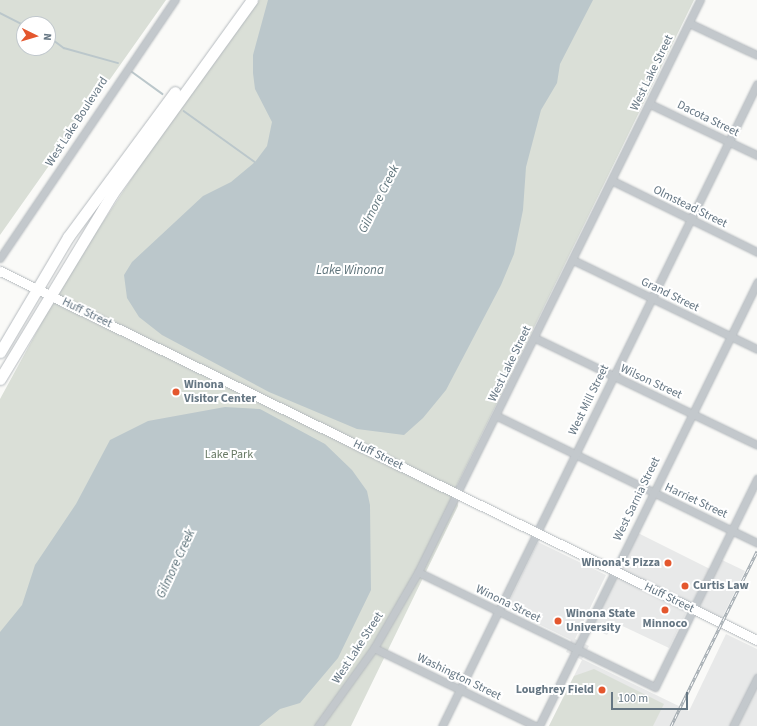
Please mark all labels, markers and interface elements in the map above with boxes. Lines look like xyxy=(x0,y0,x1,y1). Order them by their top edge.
north arrow xyxy=(16,16,56,56)
text: N xyxy=(40,33,55,41)
street label: West Lake Street xyxy=(627,33,677,113)
street label: West Lake Boulevard xyxy=(43,75,111,169)
street label: Dacota Street xyxy=(675,98,741,140)
water label: Gilmore Creek xyxy=(355,162,403,236)
street label: Olmstead Street xyxy=(651,183,729,231)
water label: Lake Winona xyxy=(316,262,384,278)
street label: Grand Street xyxy=(639,275,701,315)
street label: Huff Street xyxy=(60,295,114,331)
street label: West Lake Street xyxy=(485,324,535,404)
street label: West Mill Street xyxy=(566,362,612,438)
street label: Wilson Street xyxy=(618,362,684,402)
place label: Winona Visitor Center xyxy=(184,378,256,406)
marker: Winona Visitor Center xyxy=(171,387,181,397)
street label: Huff Street xyxy=(351,437,405,473)
park label: Lake Park xyxy=(205,448,253,462)
street label: West Sarnia Street xyxy=(611,455,663,543)
street label: Harriet Street xyxy=(662,480,730,522)
water label: Gilmore Creek xyxy=(153,527,199,601)
place label: Winona's Pizza xyxy=(581,556,660,570)
marker: Winona's Pizza xyxy=(663,558,673,568)
place label: Curtis Law xyxy=(693,579,749,593)
street label: Huff Street xyxy=(642,580,696,616)
marker: Curtis Law xyxy=(680,581,690,591)
street label: Winona Street xyxy=(473,582,543,626)
marker: Minnoco xyxy=(660,605,670,615)
place label: Winona State University xyxy=(566,607,636,635)
street label: West Lake Street xyxy=(329,609,387,687)
marker: Winona State University xyxy=(553,616,563,626)
place label: Minnoco xyxy=(643,617,687,631)
street label: Washington Street xyxy=(415,650,503,704)
place label: Loughrey Field xyxy=(516,683,594,697)
scale bar xyxy=(613,684,690,710)
marker: Loughrey Field xyxy=(597,685,607,695)
text: 100 m xyxy=(618,690,648,707)

